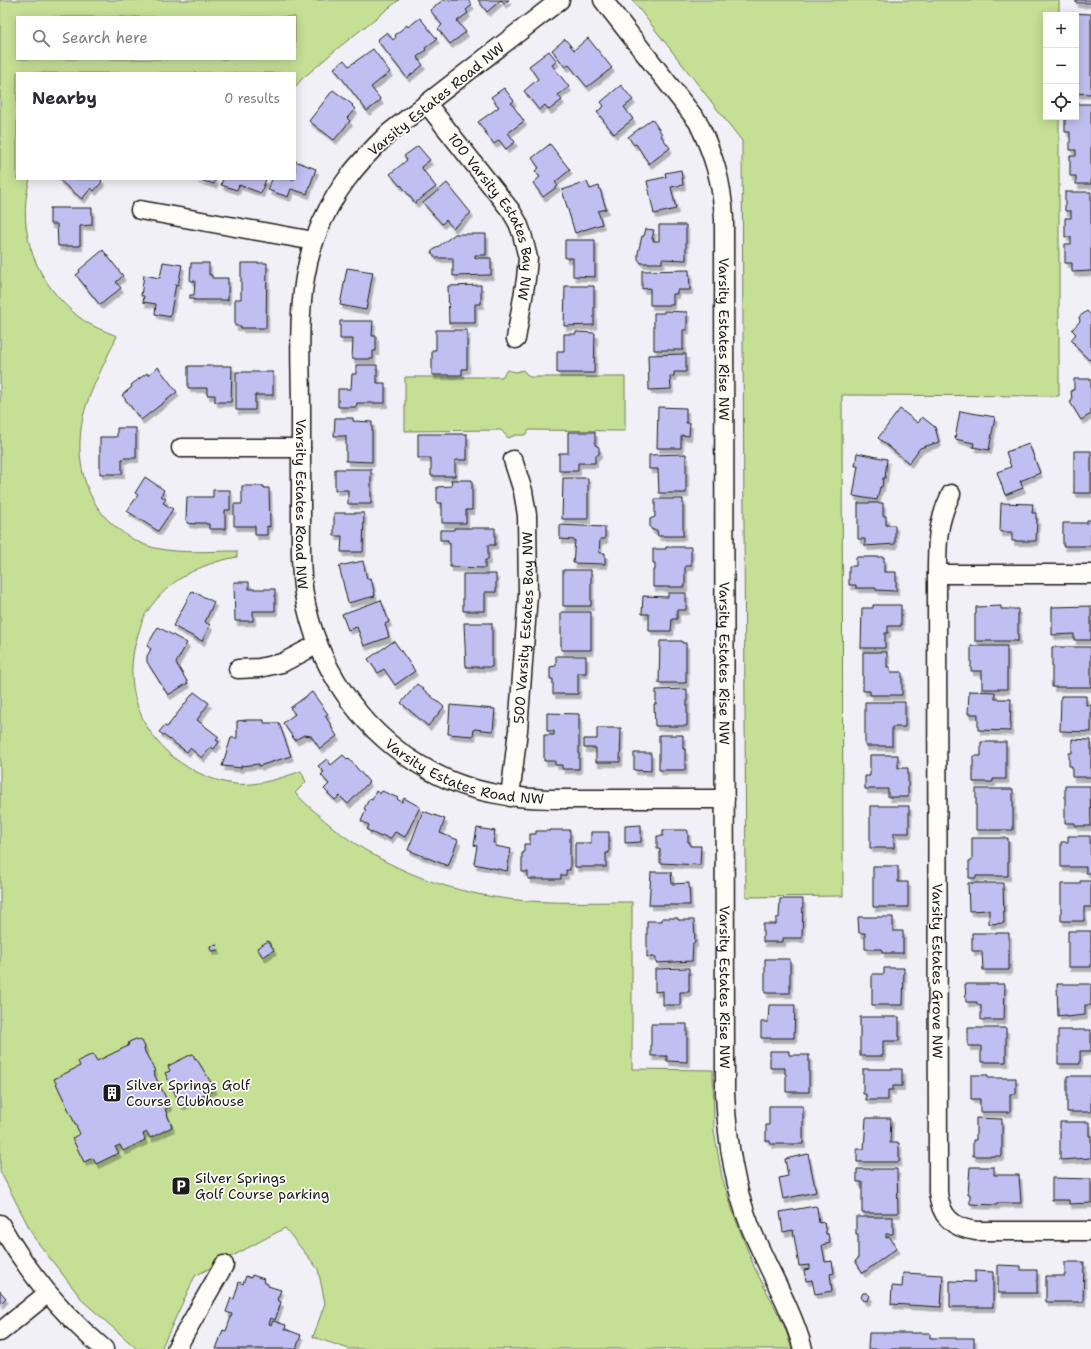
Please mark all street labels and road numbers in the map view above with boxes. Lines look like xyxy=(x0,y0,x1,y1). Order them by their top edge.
street label: Varsity Estates Road NW xyxy=(364,38,508,160)
street label: 100 Varsity Estates Bay NW xyxy=(444,129,537,302)
street label: Varsity Estates Rise NW xyxy=(715,257,733,421)
street label: Varsity Estates Road NW xyxy=(292,419,312,590)
street label: 500 Varsity Estates Bay NW xyxy=(509,531,537,725)
street label: Varsity Estates Rise NW xyxy=(715,581,734,745)
street label: Varsity Estates Road NW xyxy=(382,735,545,808)
street label: Varsity Estates Grove NW xyxy=(929,883,947,1059)
street label: Varsity Estates Rise NW xyxy=(716,905,734,1069)

